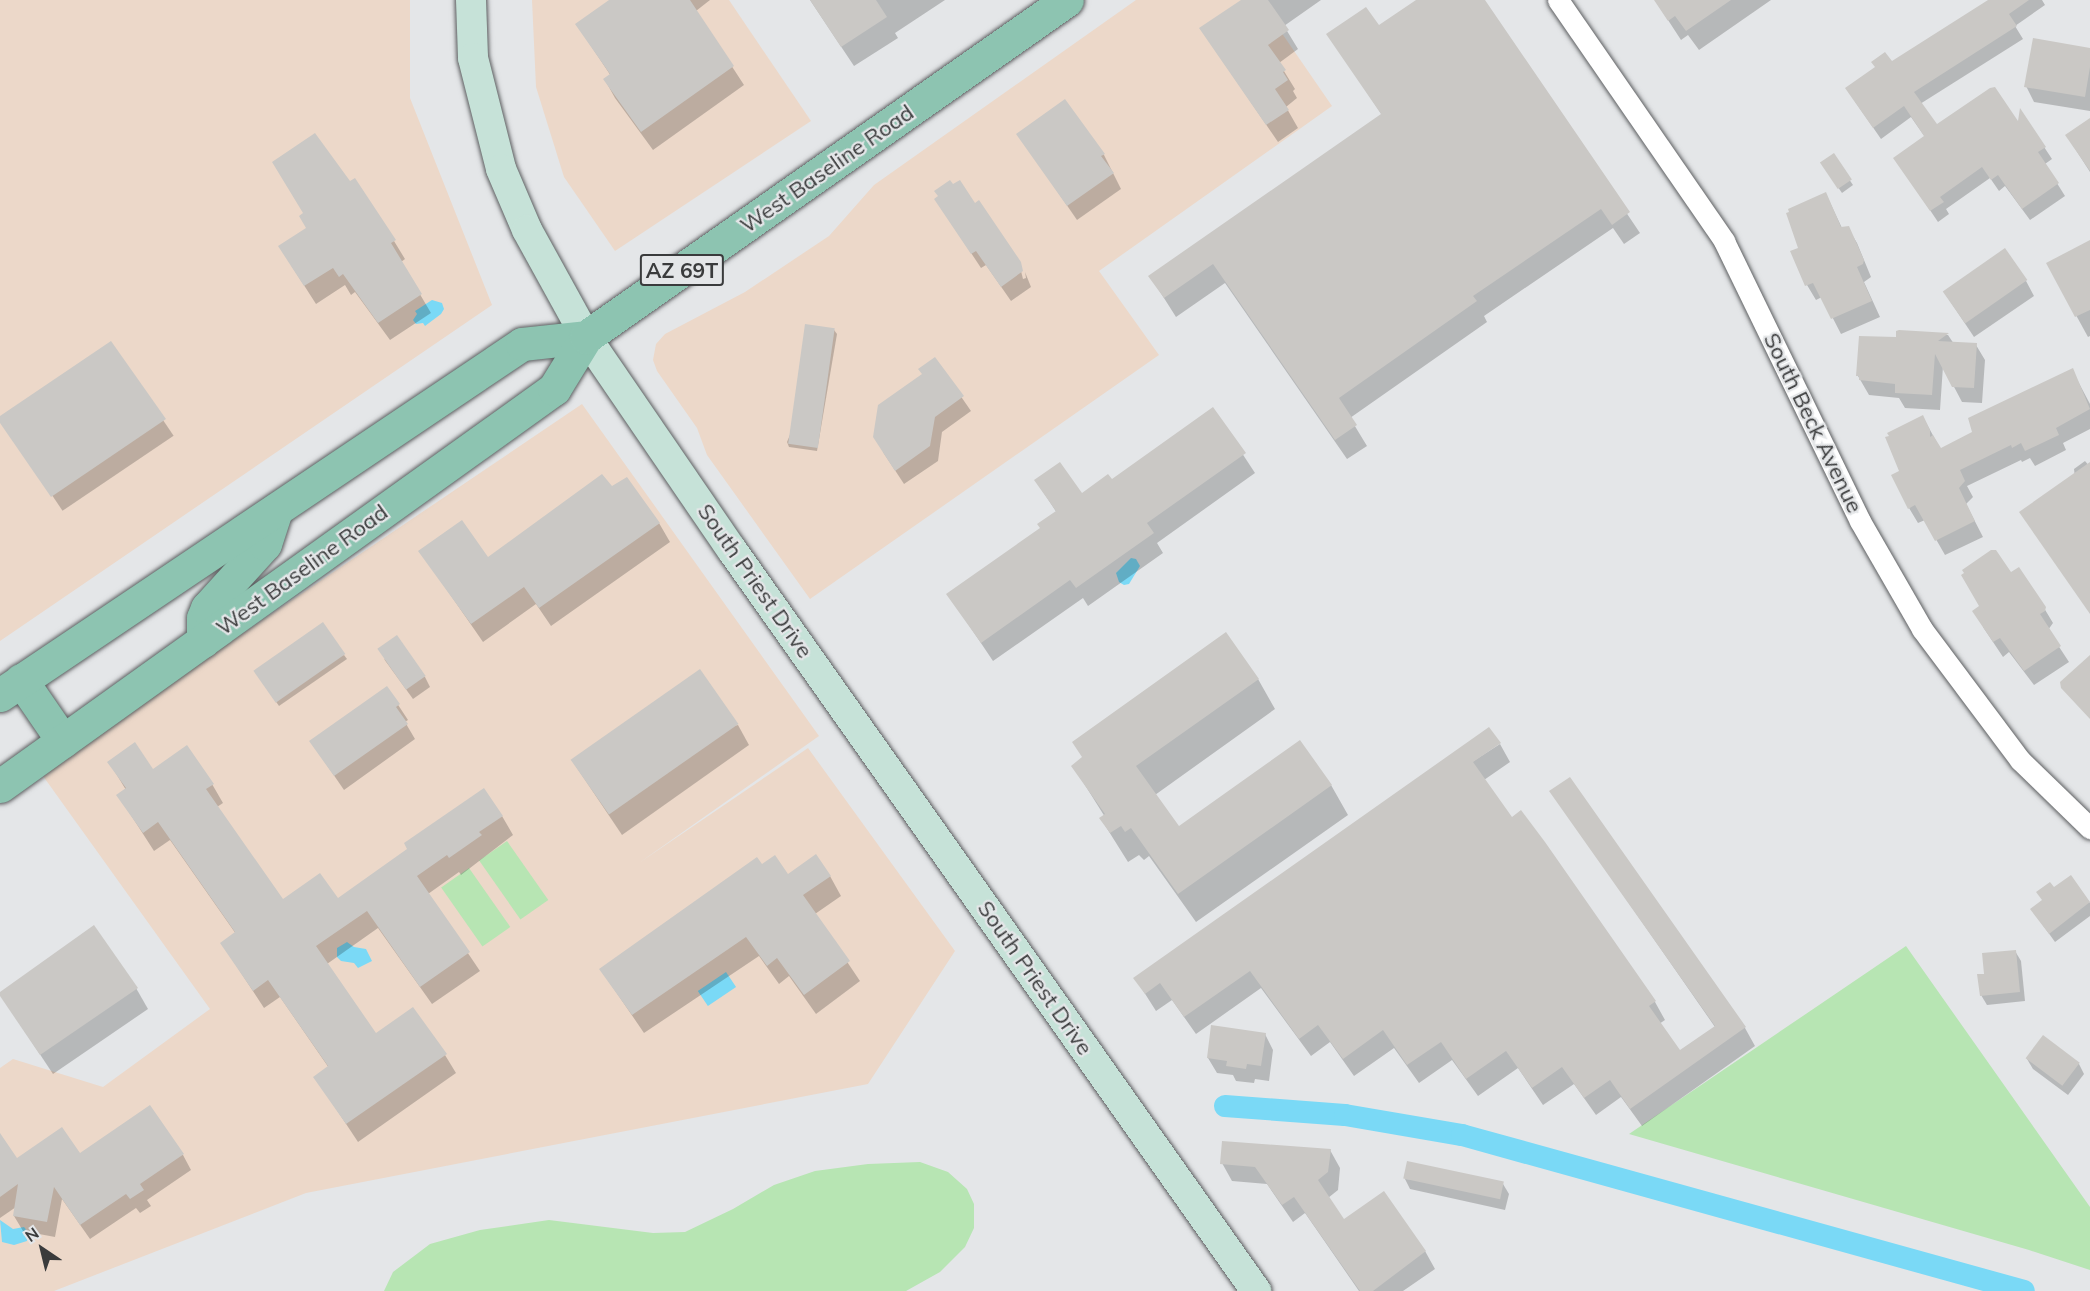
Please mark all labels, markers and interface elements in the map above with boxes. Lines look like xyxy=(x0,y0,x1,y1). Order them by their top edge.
street label: West Baseline Road xyxy=(735,99,919,239)
road number: AZ 69T xyxy=(638,252,726,288)
street label: South Beck Avenue xyxy=(1758,329,1868,517)
street label: West Baseline Road xyxy=(211,499,393,641)
street label: South Priest Drive xyxy=(692,499,818,663)
street label: South Priest Drive xyxy=(972,896,1098,1060)
north arrow xyxy=(12,1219,72,1279)
text: N xyxy=(21,1223,42,1246)

